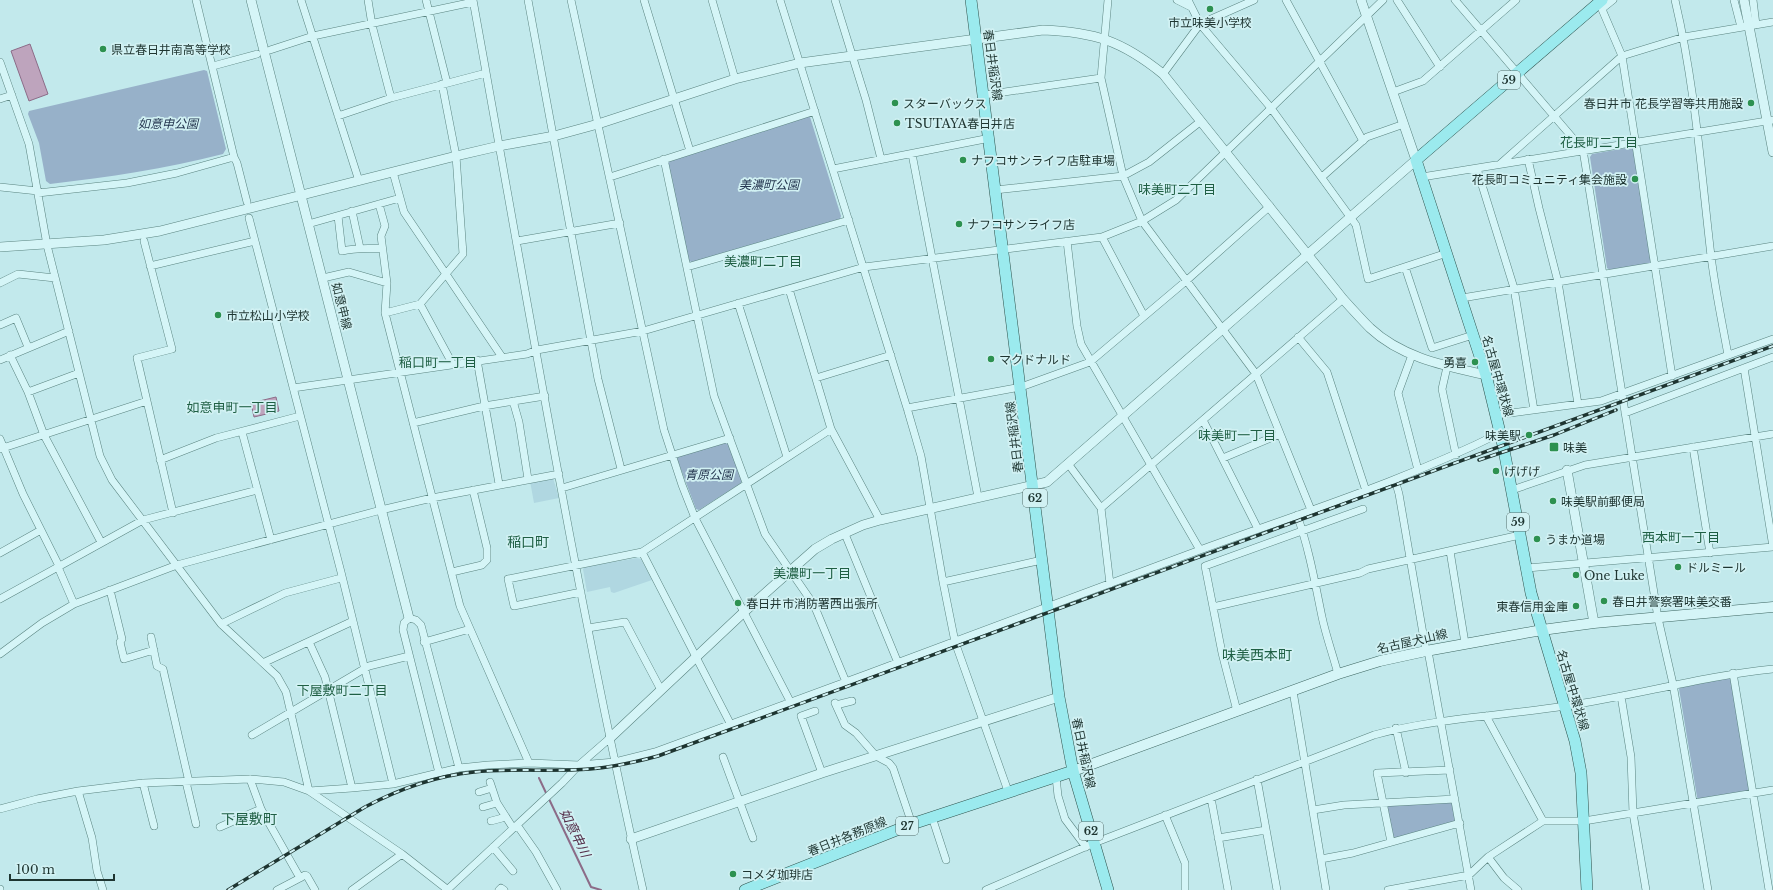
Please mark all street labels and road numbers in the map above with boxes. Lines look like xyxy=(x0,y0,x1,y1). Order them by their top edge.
street label: 春日井稲沢線 xyxy=(981,28,1005,102)
road number: 59 xyxy=(1498,71,1520,89)
street label: 如意申線 xyxy=(329,281,355,331)
street label: 名古屋中環状線 xyxy=(1479,334,1517,418)
street label: 春日井稲沢線 xyxy=(1002,400,1026,474)
road number: 62 xyxy=(1023,489,1047,507)
road number: 59 xyxy=(1507,513,1529,531)
street label: 名古屋犬山線 xyxy=(1375,626,1449,656)
street label: 名古屋中環状線 xyxy=(1554,648,1592,732)
street label: 春日井稲沢線 xyxy=(1069,716,1099,790)
street label: 春日井各務原線 xyxy=(805,813,889,859)
road number: 27 xyxy=(896,817,918,835)
road number: 62 xyxy=(1079,822,1103,840)

